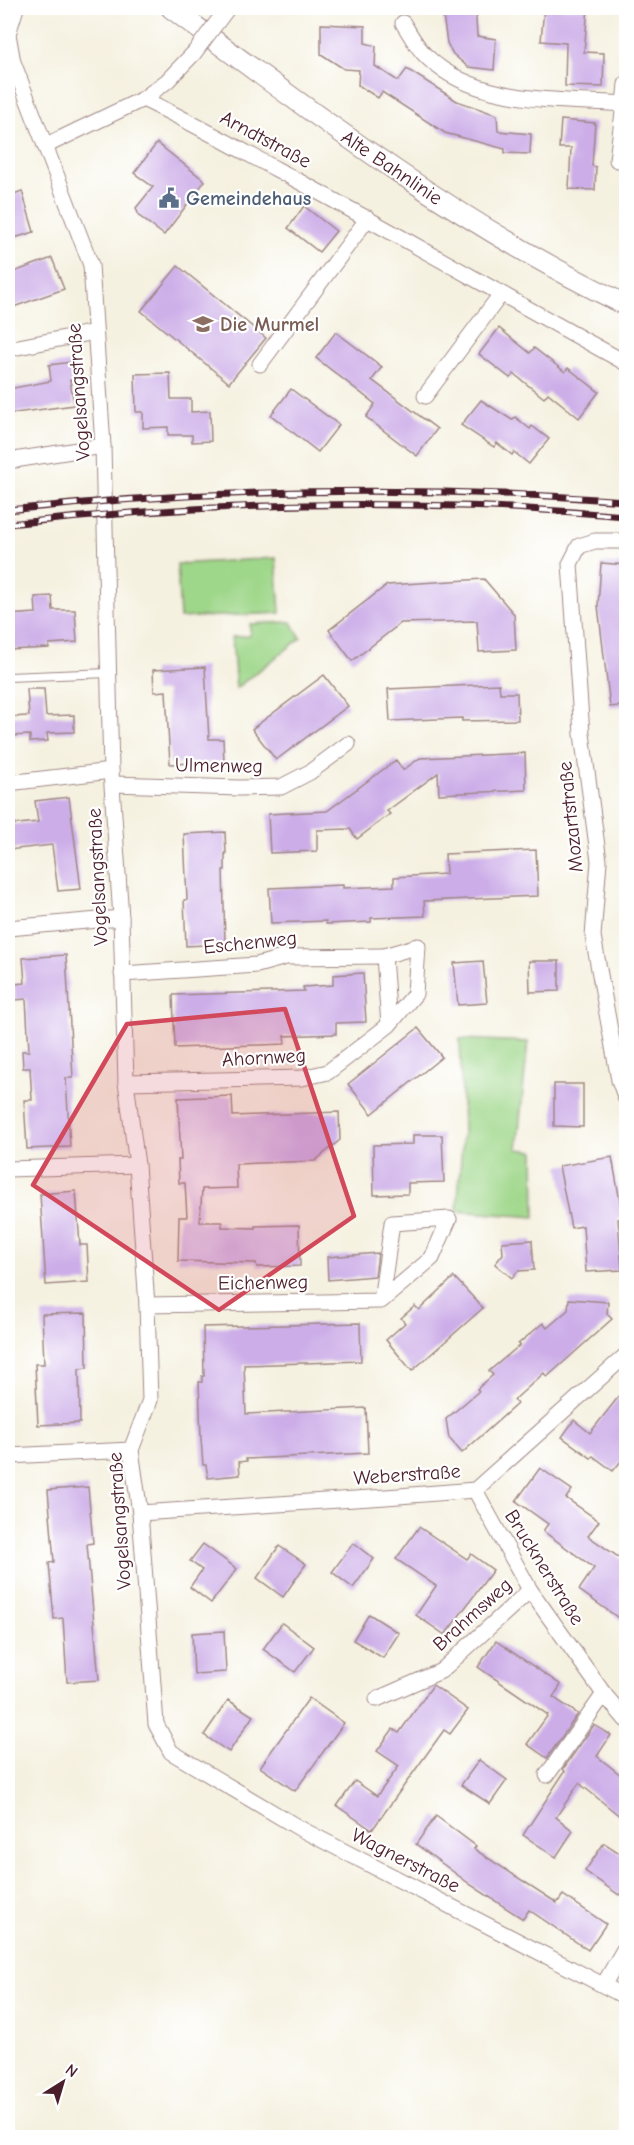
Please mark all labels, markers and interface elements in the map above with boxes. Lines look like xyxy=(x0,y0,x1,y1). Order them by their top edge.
street label: Arndtstraße xyxy=(216,106,315,173)
street label: Alte Bahnlinie xyxy=(337,125,447,210)
public building icon: Gemeindehaus xyxy=(157,186,181,210)
place label: Gemeindehaus xyxy=(186,187,311,210)
school or university icon: Die Murmel xyxy=(191,312,215,336)
place label: Die Murmel xyxy=(220,313,319,336)
street label: Vogelsangstraße xyxy=(62,322,95,462)
street label: Ulmenweg xyxy=(175,753,263,778)
street label: Mozartstraße xyxy=(553,760,588,874)
street label: Vogelsangstraße xyxy=(82,808,113,946)
street label: Eschenweg xyxy=(202,926,298,959)
street label: Ahornweg xyxy=(221,1044,307,1071)
street label: Eichenweg xyxy=(218,1270,308,1295)
street label: Vogelsangstraße xyxy=(103,1451,136,1591)
street label: Weberstraße xyxy=(353,1459,461,1490)
street label: Brucknerstraße xyxy=(500,1505,589,1629)
street label: Brahmsweg xyxy=(428,1573,516,1656)
street label: Wagnerstraße xyxy=(348,1823,464,1898)
north arrow xyxy=(33,2052,93,2112)
text: N xyxy=(62,2060,81,2081)

